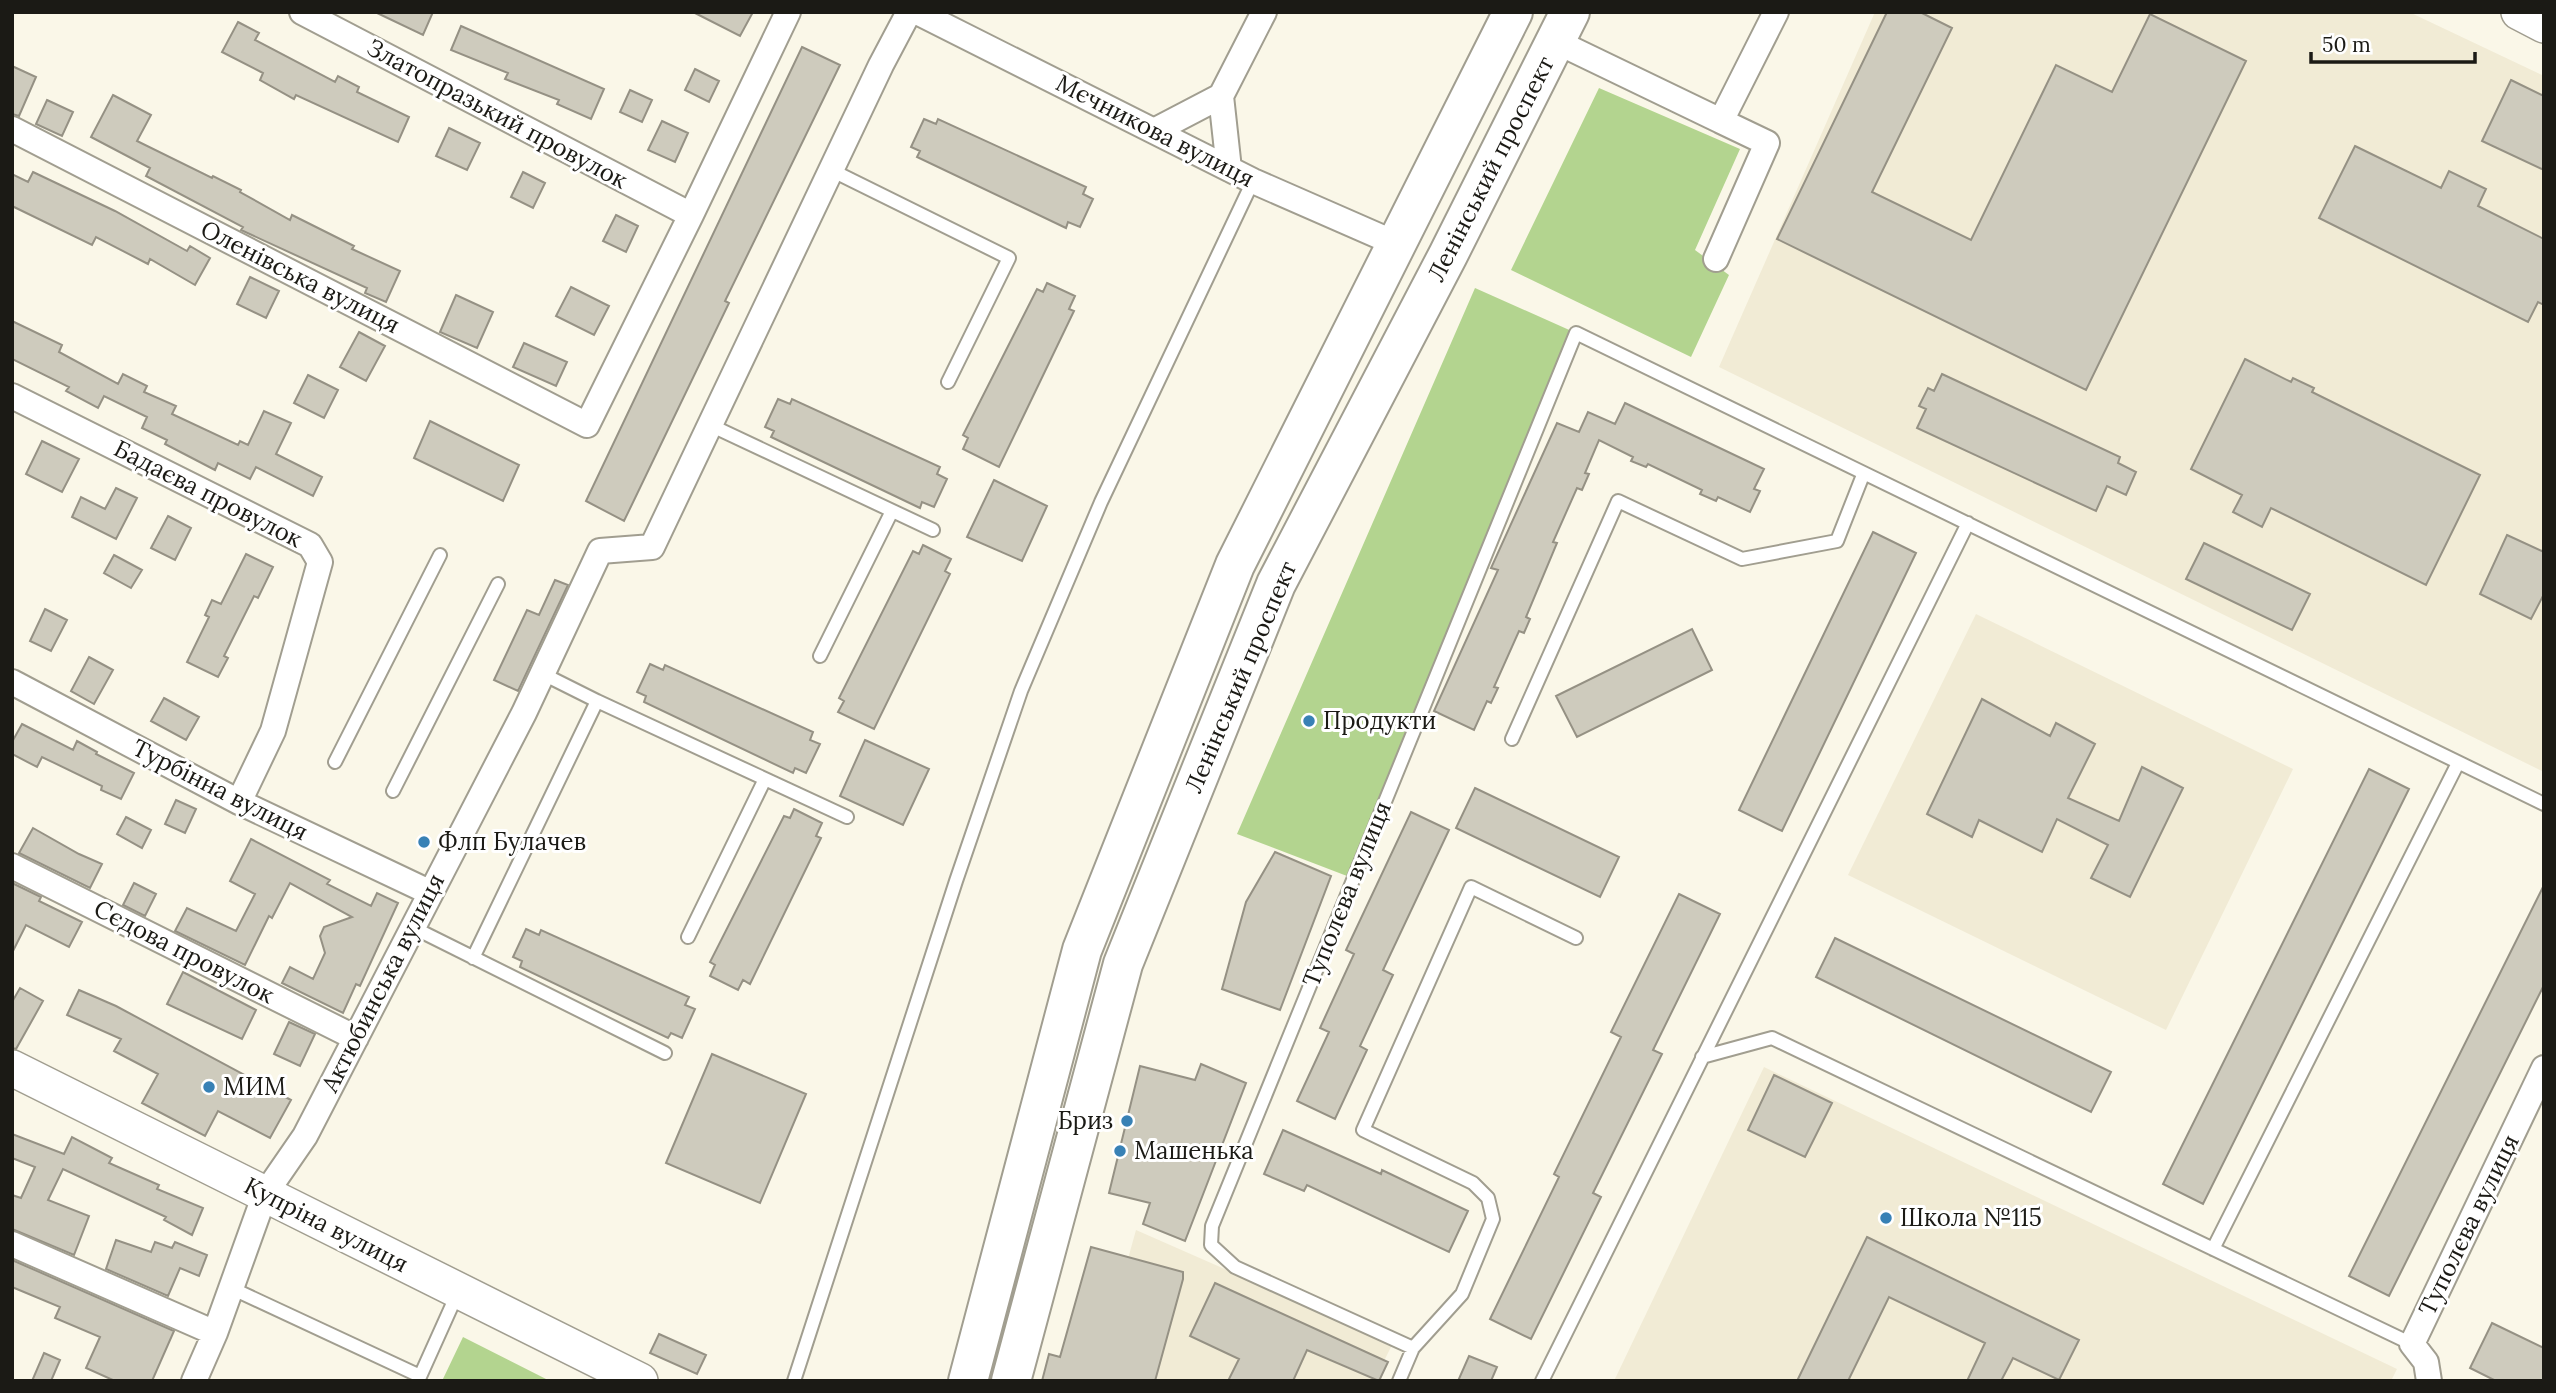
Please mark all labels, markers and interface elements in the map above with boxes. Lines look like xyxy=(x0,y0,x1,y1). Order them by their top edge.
scale bar xyxy=(2311,21,2476,65)
text: 50 m xyxy=(2322,31,2371,58)
street label: Златопразький провулок xyxy=(362,32,633,196)
street label: Ленінський проспект xyxy=(1420,51,1561,287)
street label: Мєчникова вулиця xyxy=(1051,67,1260,194)
street label: Оленівська вулиця xyxy=(196,213,405,340)
street label: Бадаєва провулок xyxy=(109,433,308,554)
street label: Ленінський проспект xyxy=(1178,556,1303,797)
place label: Продукти xyxy=(1323,705,1436,736)
marker: Продукти xyxy=(1301,713,1317,729)
street label: Турбінна вулиця xyxy=(127,732,313,847)
street label: Туполєва вулиця xyxy=(1295,797,1398,991)
place label: Флп Булачев xyxy=(438,826,586,857)
marker: Флп Булачев xyxy=(416,834,432,850)
street label: Актюбинська вулиця xyxy=(314,868,451,1098)
street label: Сєдова провулок xyxy=(89,893,280,1010)
place label: МИМ xyxy=(223,1071,286,1102)
marker: МИМ xyxy=(201,1079,217,1095)
place label: Бриз xyxy=(1058,1105,1113,1136)
marker: Бриз xyxy=(1119,1113,1135,1129)
street label: Туполєва вулиця xyxy=(2411,1129,2526,1320)
place label: Машенька xyxy=(1134,1135,1254,1166)
marker: Машенька xyxy=(1112,1143,1128,1159)
street label: Купріна вулиця xyxy=(239,1170,413,1279)
place label: Школа №115 xyxy=(1900,1202,2042,1233)
marker: Школа №115 xyxy=(1878,1210,1894,1226)

